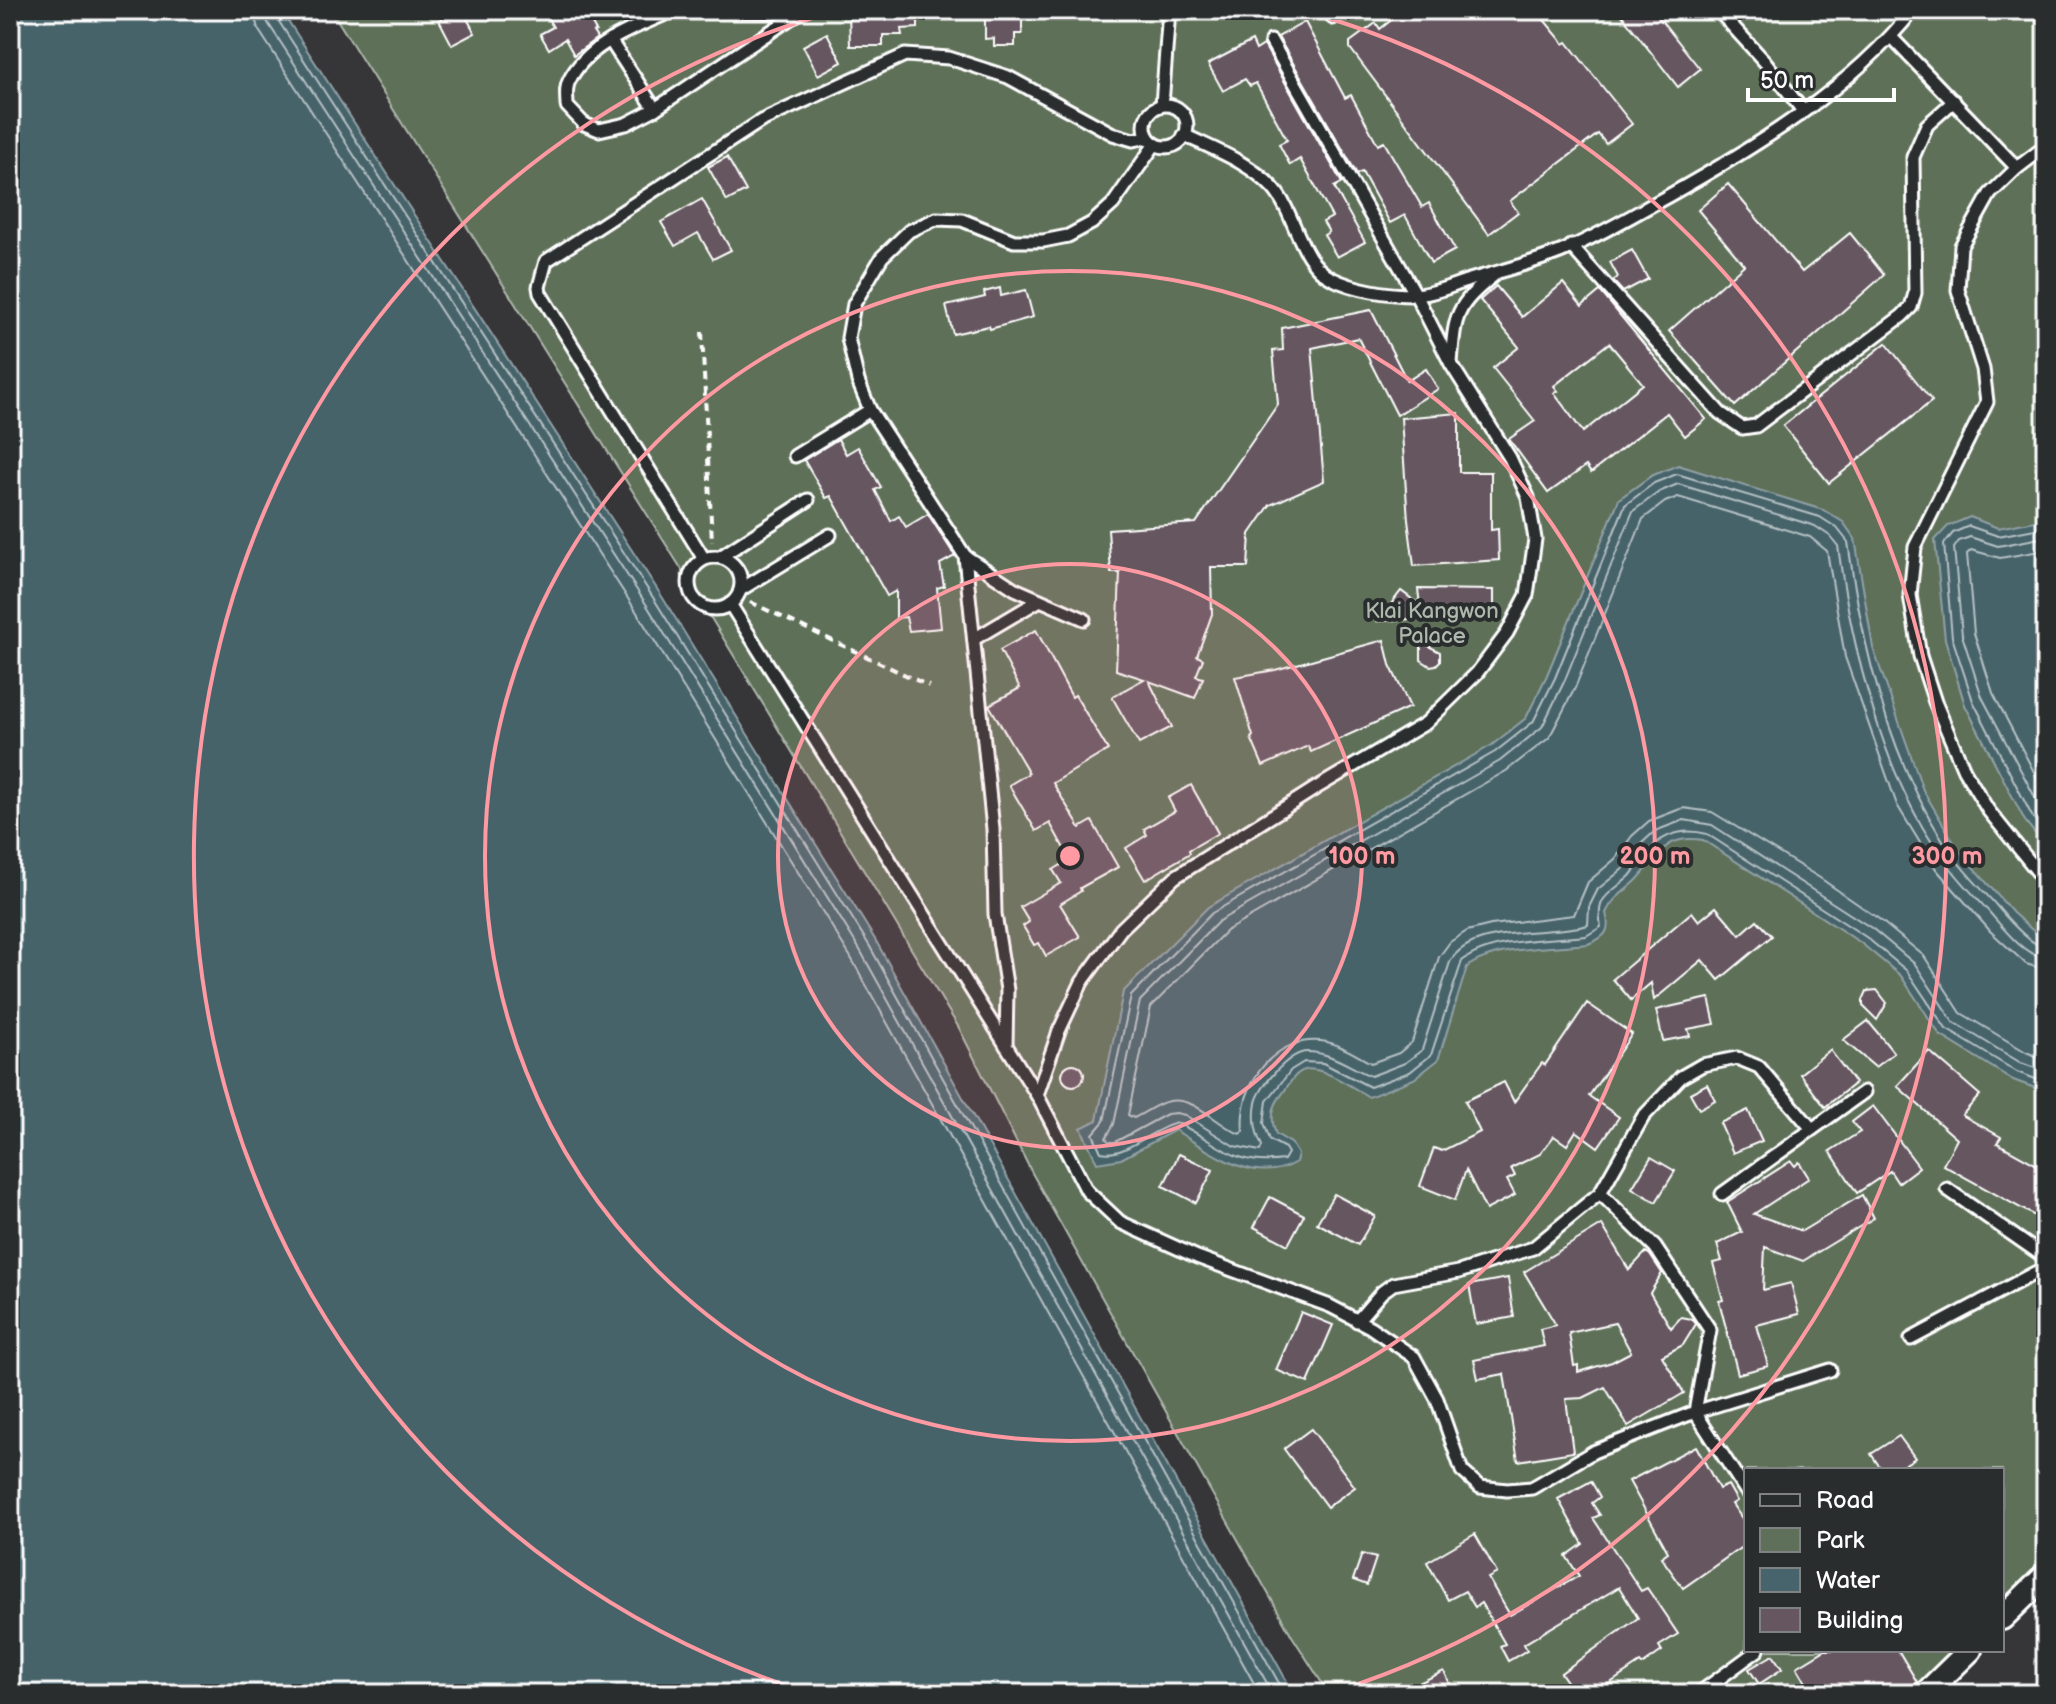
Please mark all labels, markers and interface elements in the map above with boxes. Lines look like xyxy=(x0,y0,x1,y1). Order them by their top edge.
scale bar xyxy=(1748,52,1894,102)
text: 50 m xyxy=(1760,66,1814,95)
park label: Klai Kangwon Palace xyxy=(1365,598,1499,650)
centre of rings xyxy=(1056,842,1084,870)
text: 100 m xyxy=(1329,842,1395,871)
text: 200 m xyxy=(1620,842,1690,871)
text: 300 m xyxy=(1912,842,1982,871)
legend xyxy=(1744,1468,2004,1652)
text: Road xyxy=(1816,1486,1874,1515)
text: Park xyxy=(1816,1526,1864,1555)
text: Water xyxy=(1816,1566,1880,1595)
text: Building xyxy=(1816,1606,1903,1635)

